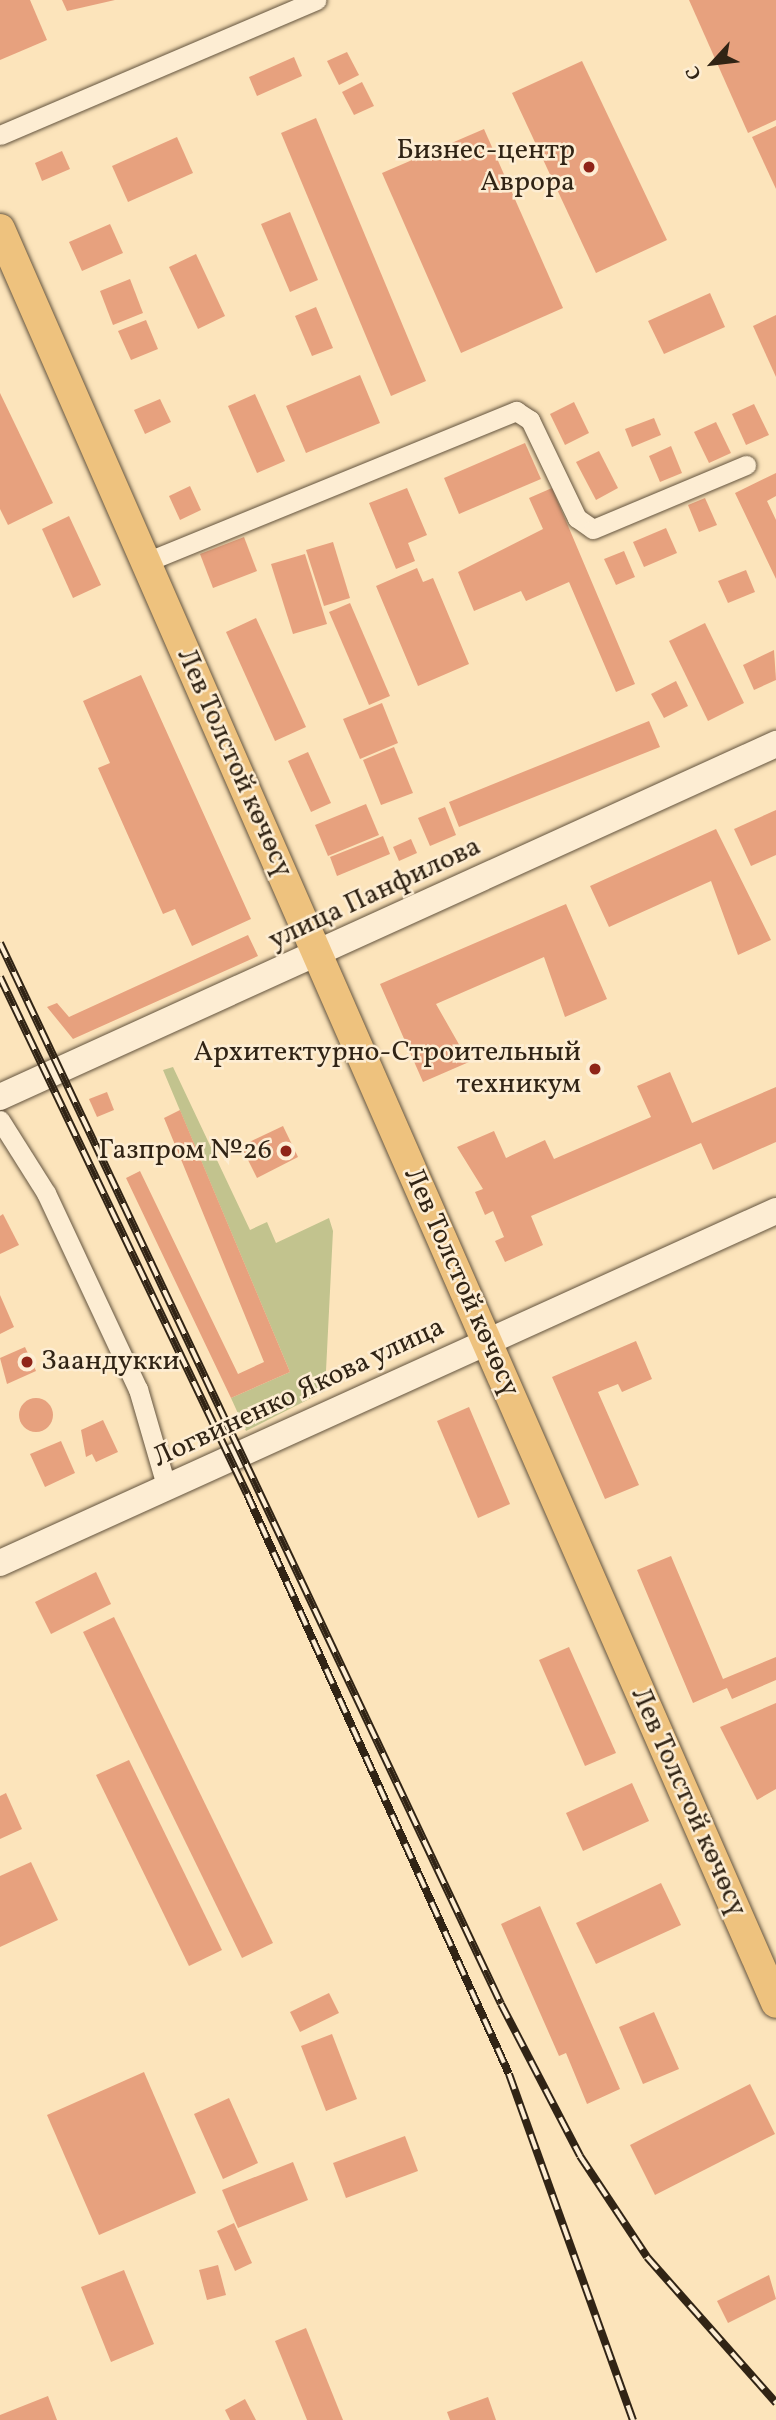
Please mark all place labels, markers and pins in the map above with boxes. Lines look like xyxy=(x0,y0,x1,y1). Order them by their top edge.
place label: Бизнес-центр Аврора xyxy=(396,134,575,200)
marker: Бизнес-центр Аврора xyxy=(581,159,597,175)
place label: Архитектурно-Строительный техникум xyxy=(193,1036,581,1102)
marker: Архитектурно-Строительный техникум xyxy=(587,1061,603,1077)
place label: Газпром №26 xyxy=(98,1134,272,1168)
marker: Газпром №26 xyxy=(278,1143,294,1159)
place label: Заандукки xyxy=(41,1345,180,1379)
marker: Заандукки xyxy=(19,1354,35,1370)

